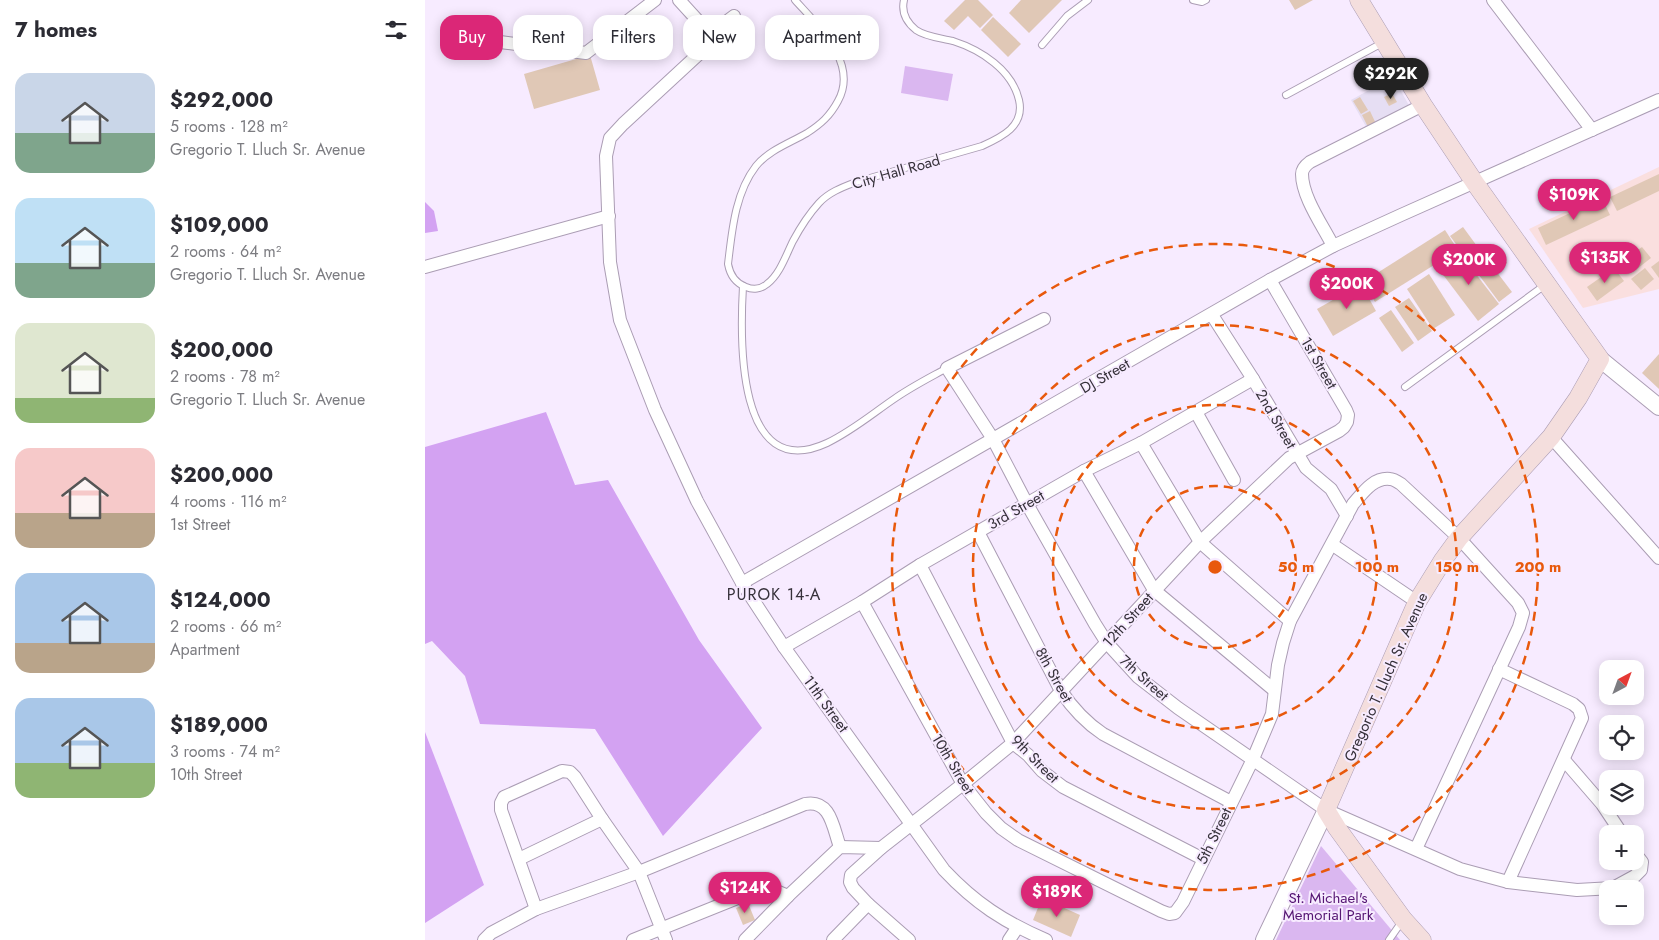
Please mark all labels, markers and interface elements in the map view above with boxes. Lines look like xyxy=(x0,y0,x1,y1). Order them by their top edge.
text: 7 homes xyxy=(15,15,97,45)
chip: Buy xyxy=(440,15,503,60)
chip: Rent xyxy=(513,15,583,60)
chip: Filters xyxy=(593,15,673,60)
chip: New xyxy=(683,15,755,60)
chip: Apartment xyxy=(765,15,879,60)
icon: filters xyxy=(382,16,410,44)
pin: $292K xyxy=(1356,58,1426,100)
text: $292K xyxy=(1365,62,1417,85)
text: $292,000 xyxy=(170,85,273,115)
icon: home xyxy=(55,93,115,153)
text: 5 rooms · 128 m² xyxy=(170,115,288,138)
text: Gregorio T. Lluch Sr. Avenue xyxy=(170,138,365,161)
street label: City Hall Road xyxy=(849,149,943,195)
pin: $109K xyxy=(1539,178,1609,221)
text: $109K xyxy=(1549,183,1599,206)
text: $109,000 xyxy=(170,210,269,240)
icon: home xyxy=(55,218,115,278)
text: 2 rooms · 64 m² xyxy=(170,240,281,263)
pin: $135K xyxy=(1570,242,1640,284)
pin: $200K xyxy=(1434,244,1504,286)
text: $135K xyxy=(1580,246,1630,269)
text: $200K xyxy=(1443,248,1495,271)
text: Gregorio T. Lluch Sr. Avenue xyxy=(170,263,365,286)
pin: $200K xyxy=(1312,268,1382,310)
text: $200K xyxy=(1321,272,1373,295)
street label: 1st Street xyxy=(1295,333,1343,393)
text: $200,000 xyxy=(170,335,273,365)
icon: home xyxy=(55,343,115,403)
street label: DJ Street xyxy=(1076,353,1134,399)
text: 2 rooms · 78 m² xyxy=(170,365,280,388)
street label: 2nd Street xyxy=(1250,385,1302,453)
text: Gregorio T. Lluch Sr. Avenue xyxy=(170,388,365,411)
text: $200,000 xyxy=(170,460,273,490)
icon: home xyxy=(55,468,115,528)
street label: 3rd Street xyxy=(984,485,1049,535)
text: 4 rooms · 116 m² xyxy=(170,490,287,513)
text: 1st Street xyxy=(170,513,230,536)
text: 50 m xyxy=(1278,556,1314,578)
text: 100 m xyxy=(1355,556,1399,578)
text: 150 m xyxy=(1435,556,1479,578)
text: 200 m xyxy=(1515,556,1561,578)
centre of rings xyxy=(1206,558,1224,576)
district label: PUROK 14-A xyxy=(727,583,821,606)
text: $124,000 xyxy=(170,585,271,615)
street label: 12th Street xyxy=(1097,587,1159,652)
street label: Gregorio T. Lluch Sr. Avenue xyxy=(1339,589,1433,765)
icon: home xyxy=(55,593,115,653)
text: 2 rooms · 66 m² xyxy=(170,615,281,638)
text: Apartment xyxy=(170,638,240,661)
street label: 8th Street xyxy=(1030,643,1078,707)
street label: 7th Street xyxy=(1114,650,1174,706)
north arrow xyxy=(1599,660,1644,705)
map controls xyxy=(1599,660,1644,925)
street label: 11th Street xyxy=(798,671,854,737)
text: $189,000 xyxy=(170,710,268,740)
button: locate xyxy=(1599,715,1644,760)
icon: home xyxy=(55,718,115,778)
street label: 10th Street xyxy=(926,729,980,799)
street label: 9th Street xyxy=(1006,730,1064,788)
text: 3 rooms · 74 m² xyxy=(170,740,280,763)
text: 10th Street xyxy=(170,763,242,786)
button: layers xyxy=(1599,770,1644,815)
street label: 5th Street xyxy=(1191,804,1237,868)
button: + xyxy=(1599,825,1644,870)
pin: $124K xyxy=(710,872,780,914)
text: $124K xyxy=(720,876,770,899)
pin: $189K xyxy=(1022,876,1092,918)
text: $189K xyxy=(1032,880,1082,903)
button: − xyxy=(1599,880,1644,925)
park label: St. Michael's Memorial Park xyxy=(1283,887,1374,926)

